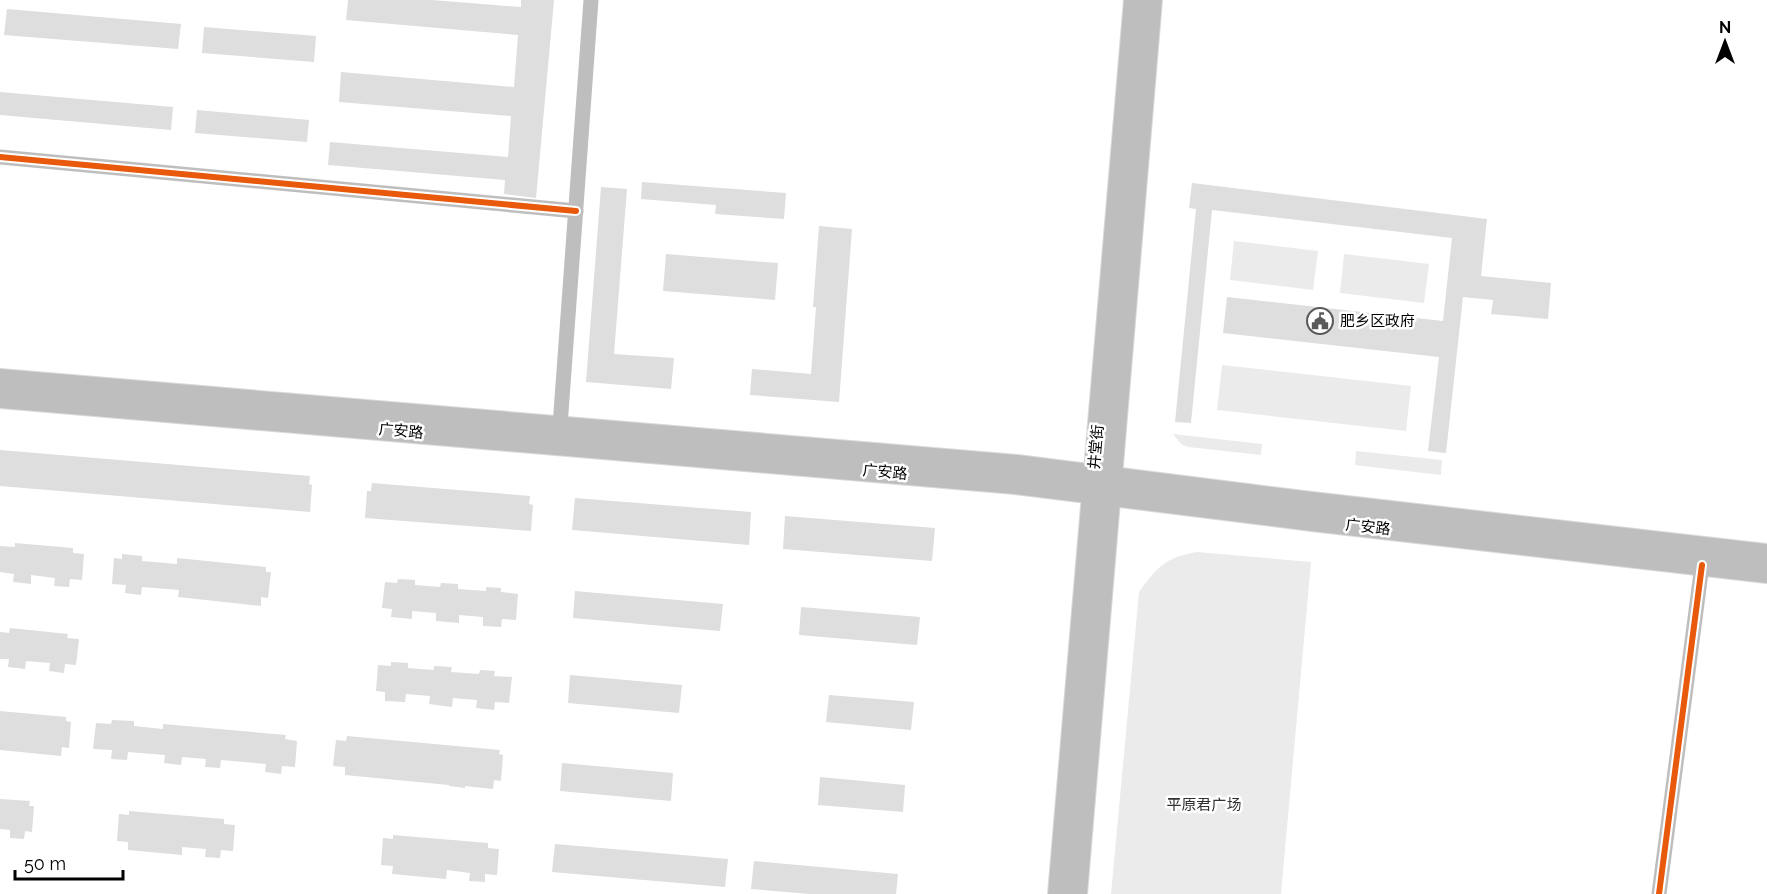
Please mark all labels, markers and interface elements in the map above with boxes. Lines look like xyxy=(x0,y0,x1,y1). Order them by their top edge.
north arrow xyxy=(1695,12,1755,72)
text: N xyxy=(1719,18,1731,37)
public building icon: 肥乡区政府 xyxy=(1305,306,1335,336)
place label: 肥乡区政府 xyxy=(1340,312,1415,330)
street label: 广安路 xyxy=(378,420,424,442)
street label: 井堂街 xyxy=(1085,424,1107,470)
street label: 广安路 xyxy=(862,461,908,483)
street label: 广安路 xyxy=(1345,516,1391,538)
park label: 平原君广场 xyxy=(1166,796,1242,814)
scale bar xyxy=(15,843,123,881)
text: 50 m xyxy=(24,853,66,874)

